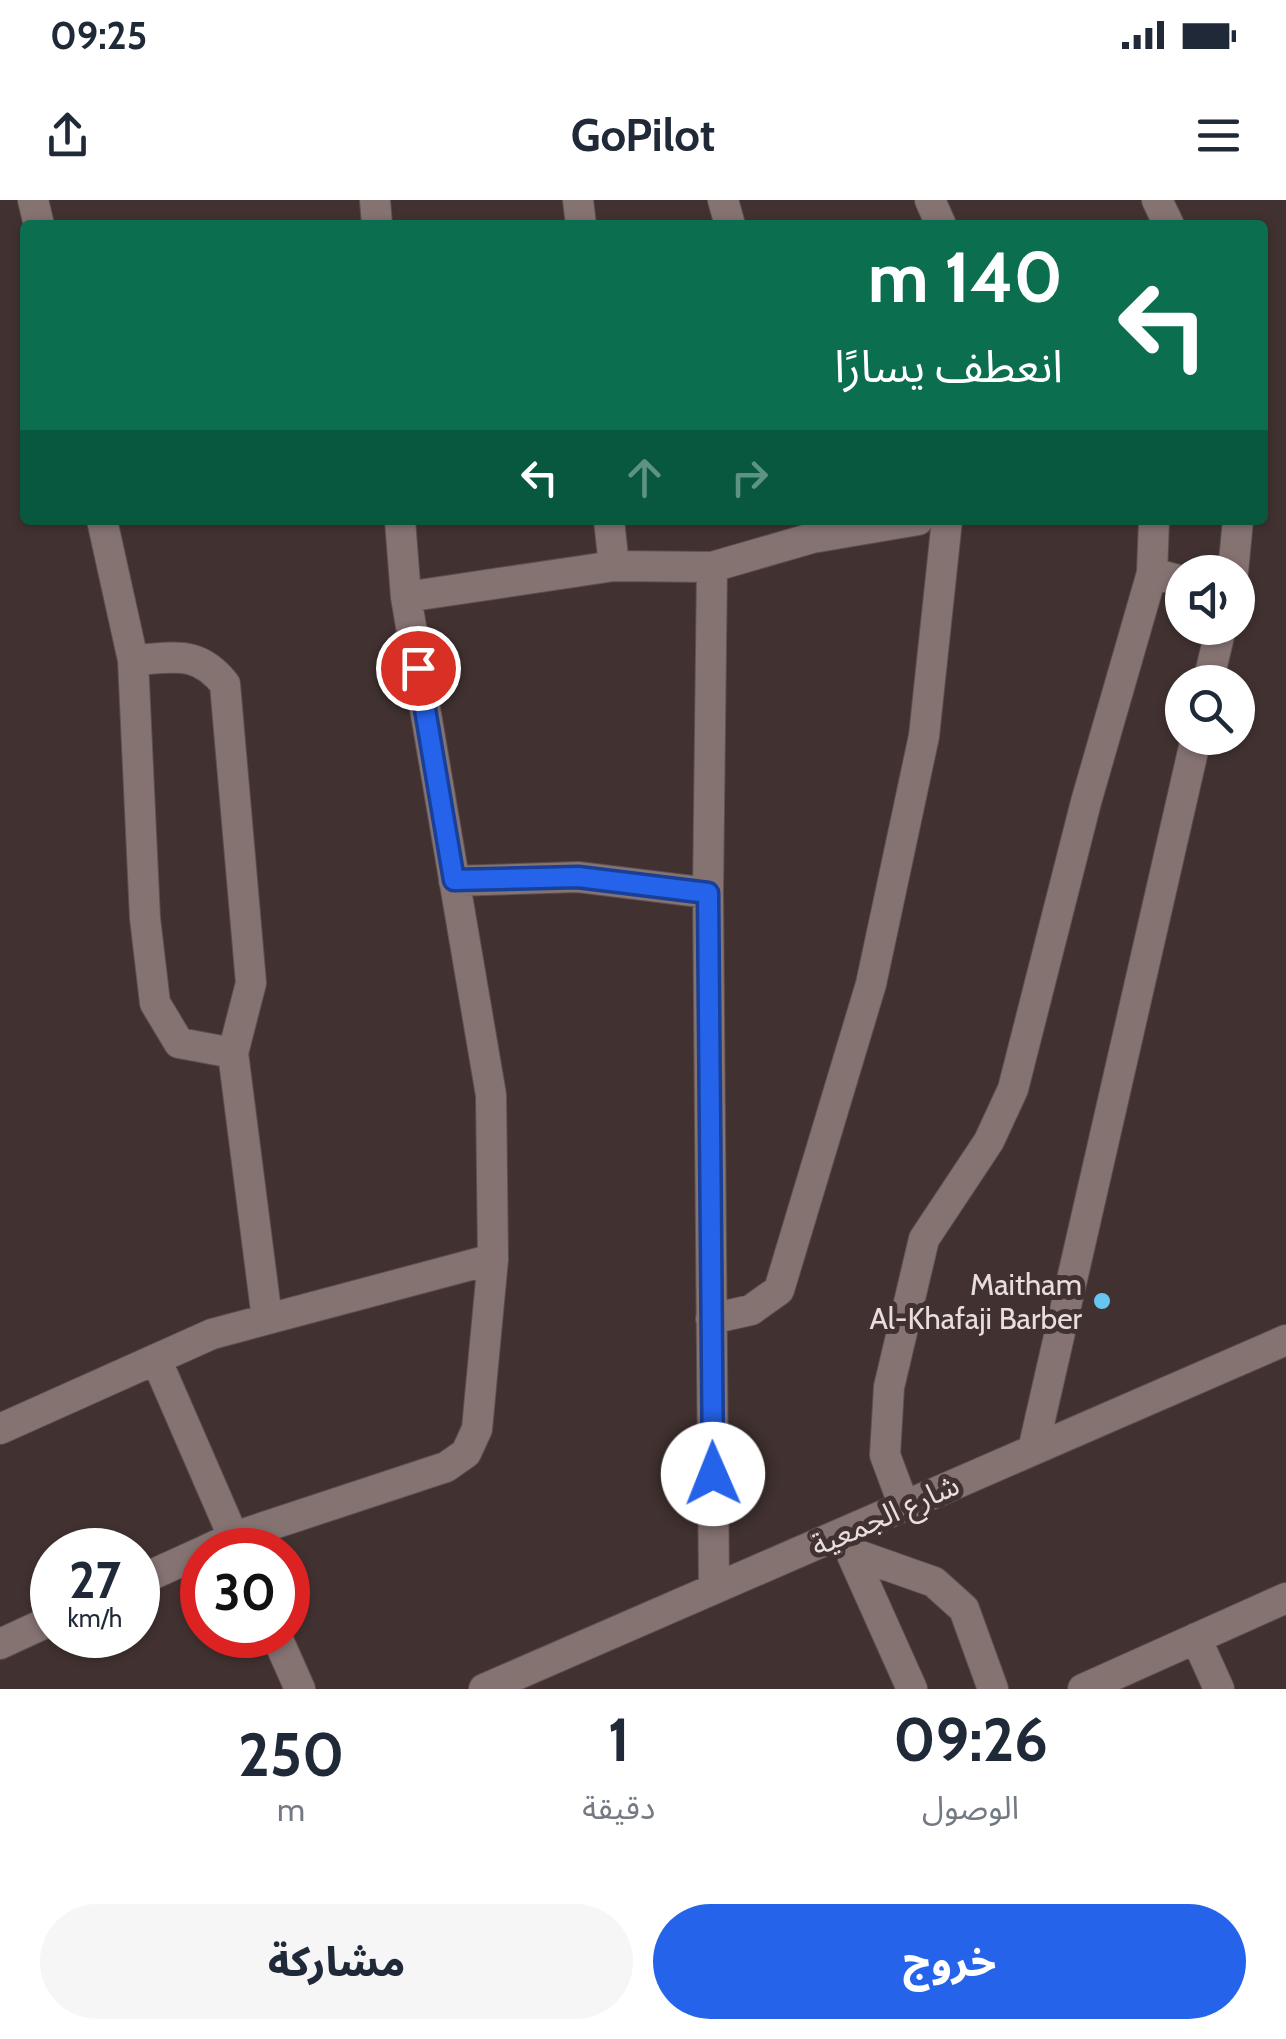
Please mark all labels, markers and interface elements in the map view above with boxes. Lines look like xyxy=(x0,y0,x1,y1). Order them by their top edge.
text: 09:25 xyxy=(50,12,147,59)
icon: share xyxy=(40,108,95,163)
text: GoPilot xyxy=(571,108,715,162)
icon: menu xyxy=(1191,108,1246,163)
text: 140 m xyxy=(868,234,1063,320)
icon: left xyxy=(1098,260,1228,390)
text: انعطف يسارًا xyxy=(834,339,1063,393)
icon: left xyxy=(512,450,567,505)
icon: ahead xyxy=(617,450,672,505)
icon: right xyxy=(722,450,777,505)
map controls xyxy=(1165,555,1255,755)
button: sound xyxy=(1165,555,1255,645)
pin xyxy=(376,626,461,711)
icon: arrive xyxy=(391,641,446,696)
button: search xyxy=(1165,665,1255,755)
place label: Maitham Al-Khafaji Barber xyxy=(870,1266,1083,1337)
marker: Maitham Al-Khafaji Barber xyxy=(1091,1290,1113,1312)
position arrow xyxy=(661,1422,765,1526)
street label: شارع الجمعية xyxy=(805,1466,966,1568)
speed limit sign: 30 xyxy=(180,1528,310,1658)
text: 27 xyxy=(69,1550,121,1611)
text: km/h xyxy=(68,1603,122,1633)
text: 1 xyxy=(608,1703,630,1776)
text: 09:26 xyxy=(893,1703,1048,1776)
text: 250 xyxy=(238,1718,344,1791)
text: دقيقة xyxy=(582,1788,655,1827)
text: الوصول xyxy=(922,1788,1019,1827)
text: m xyxy=(277,1790,305,1829)
button: مشاركة xyxy=(40,1904,633,2019)
button: خروج xyxy=(653,1904,1246,2019)

